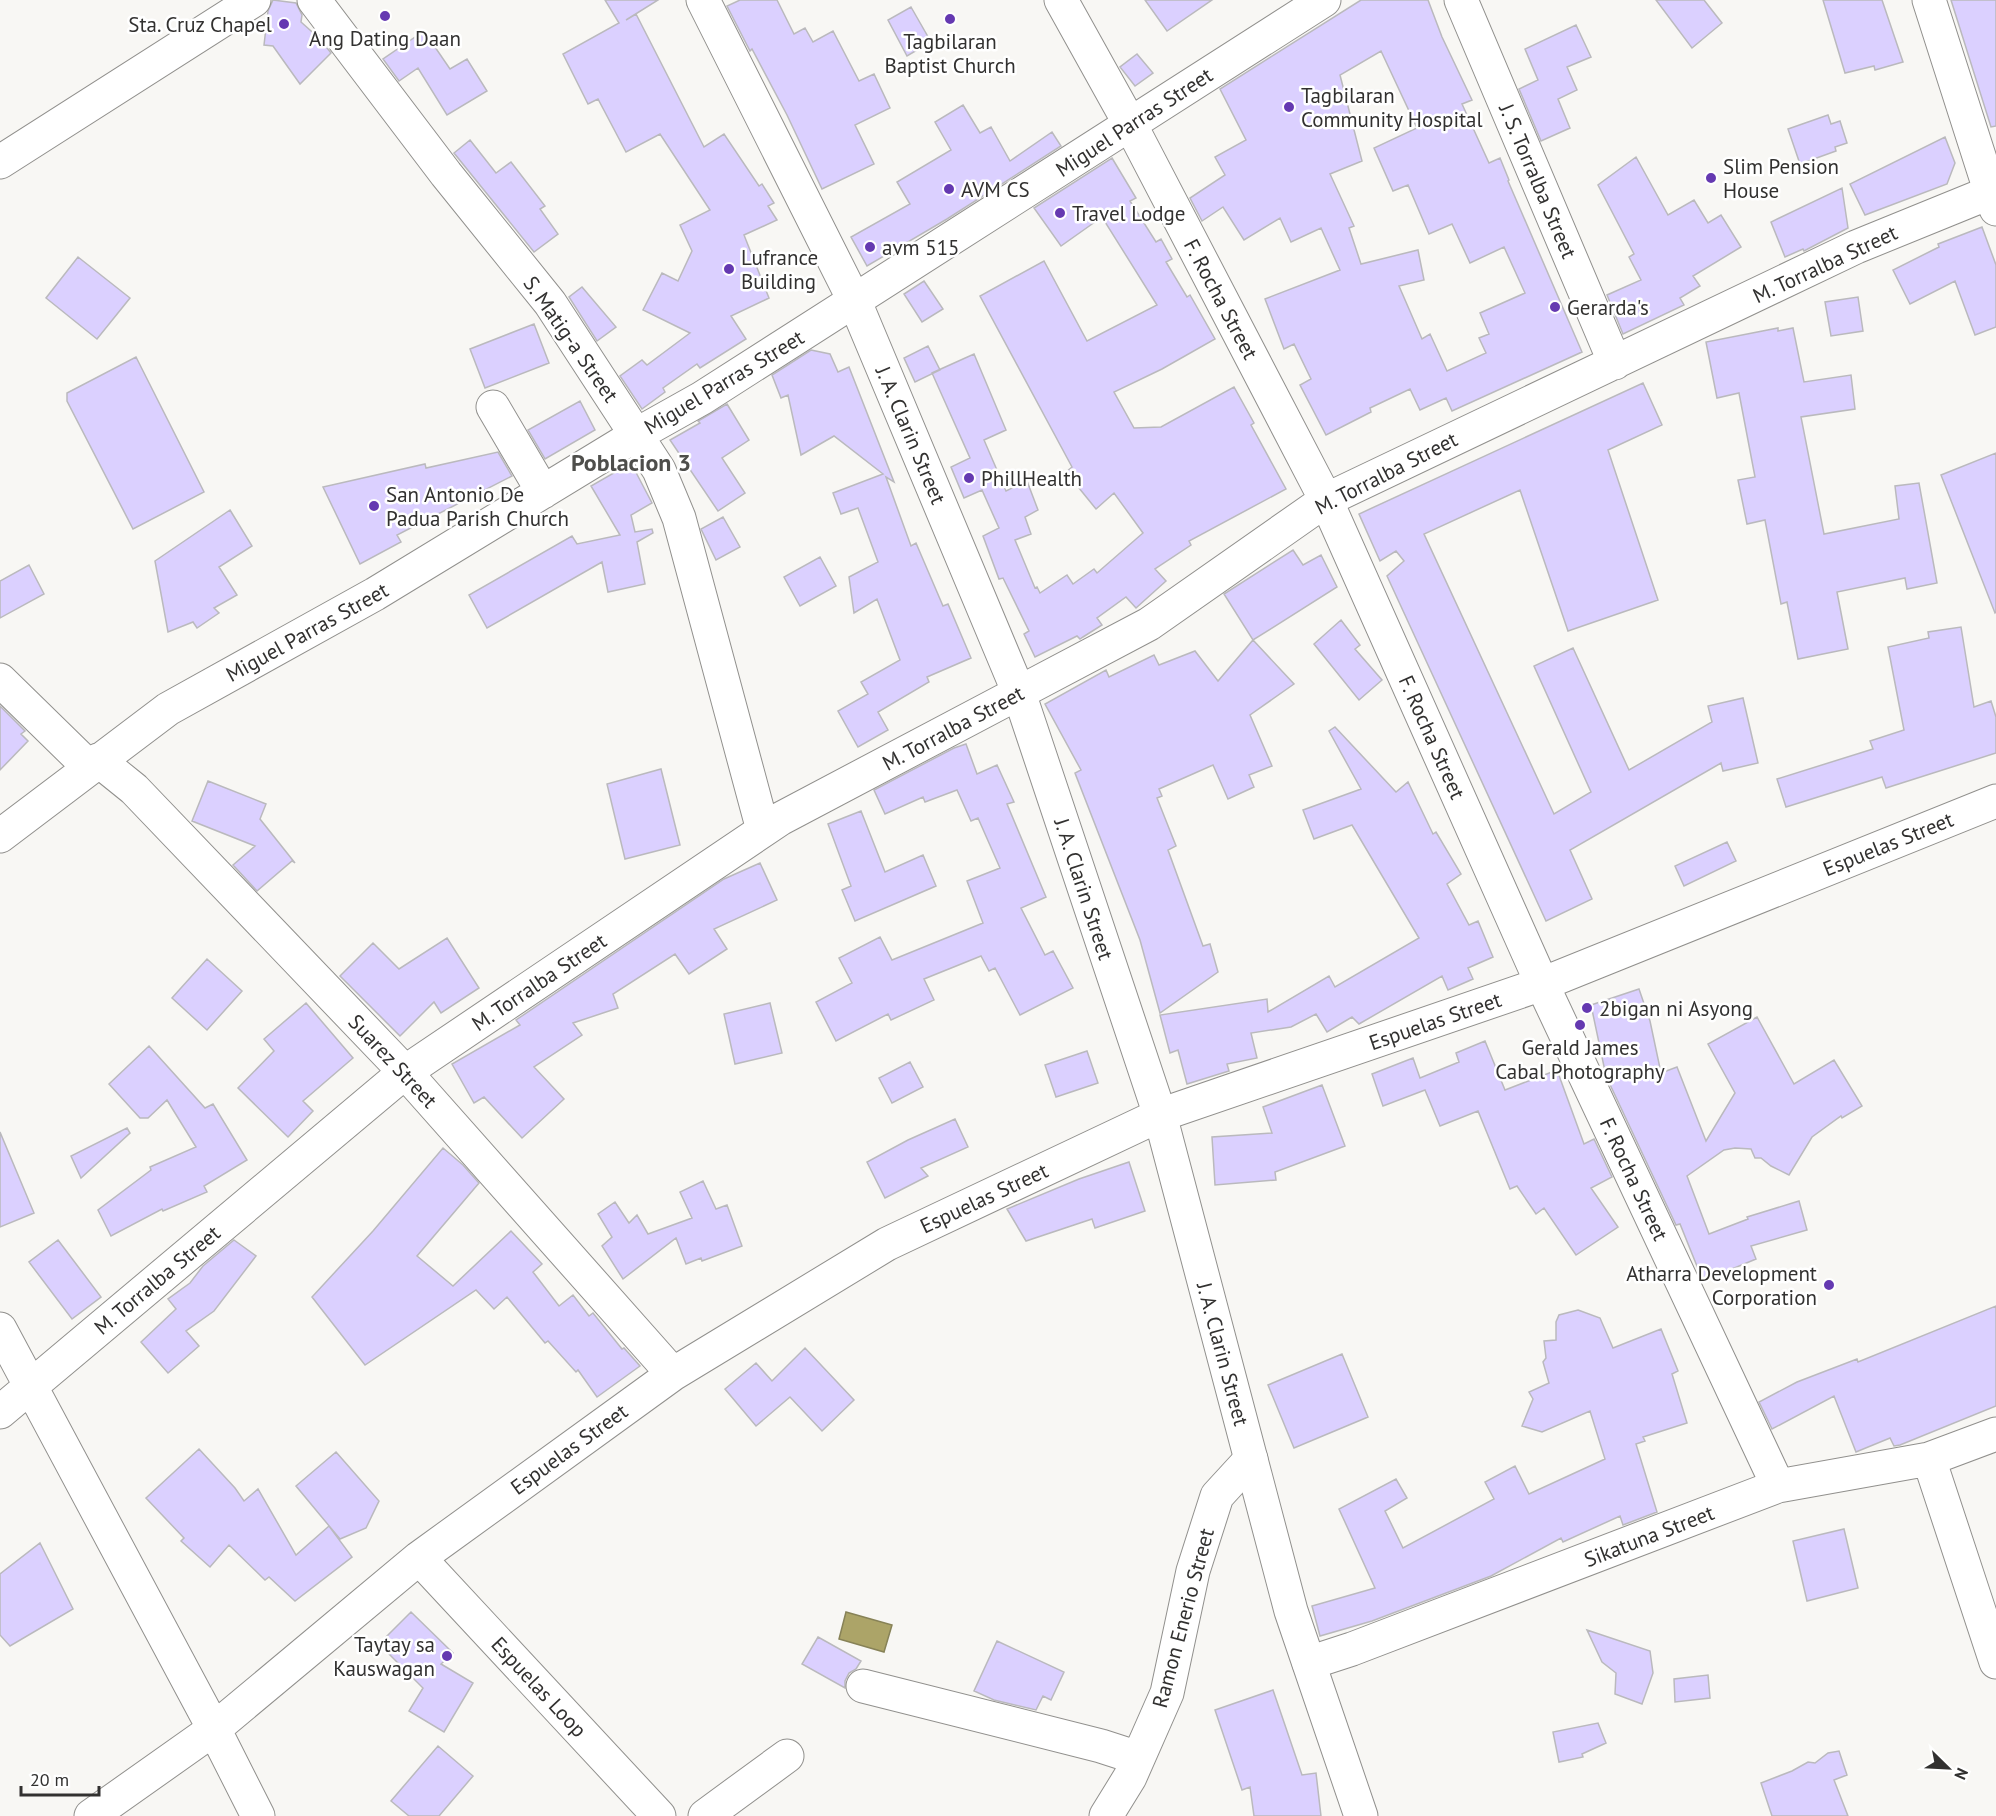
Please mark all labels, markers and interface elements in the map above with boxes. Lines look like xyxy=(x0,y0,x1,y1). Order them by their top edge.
marker: Ang Dating Daan xyxy=(378,9,392,23)
place label: Sta. Cruz Chapel xyxy=(128,11,272,38)
marker: Tagbilaran Baptist Church xyxy=(943,12,957,26)
marker: Sta. Cruz Chapel xyxy=(277,17,291,31)
place label: Ang Dating Daan xyxy=(309,25,461,52)
place label: Tagbilaran Baptist Church xyxy=(884,28,1016,79)
street label: Miguel Parras Street xyxy=(1051,61,1217,183)
place label: Tagbilaran Community Hospital xyxy=(1301,82,1483,133)
street label: J. S. Torralba Street xyxy=(1493,99,1583,262)
marker: Tagbilaran Community Hospital xyxy=(1282,100,1296,114)
place label: Slim Pension House xyxy=(1723,153,1839,204)
marker: Slim Pension House xyxy=(1704,171,1718,185)
place label: AVM CS xyxy=(961,176,1030,203)
marker: AVM CS xyxy=(942,182,956,196)
place label: Travel Lodge xyxy=(1072,200,1185,227)
marker: Travel Lodge xyxy=(1053,206,1067,220)
street label: M. Torralba Street xyxy=(1748,219,1902,309)
place label: avm 515 xyxy=(882,234,960,261)
street label: F. Rocha Street xyxy=(1178,234,1264,364)
marker: avm 515 xyxy=(863,240,877,254)
place label: Lufrance Building xyxy=(741,244,818,295)
marker: Lufrance Building xyxy=(722,262,736,276)
street label: S. Matig-a Street xyxy=(518,271,624,407)
place label: Gerarda's xyxy=(1567,294,1649,321)
marker: Gerarda's xyxy=(1548,300,1562,314)
street label: Miguel Parras Street xyxy=(639,324,809,440)
street label: J. A. Clarin Street xyxy=(869,361,952,508)
street label: M. Torralba Street xyxy=(1310,425,1462,521)
district label: Poblacion 3 xyxy=(571,447,691,478)
place label: PhillHealth xyxy=(981,465,1082,492)
marker: PhillHealth xyxy=(962,471,976,485)
place label: San Antonio De Padua Parish Church xyxy=(386,481,569,532)
marker: San Antonio De Padua Parish Church xyxy=(367,499,381,513)
street label: Miguel Parras Street xyxy=(221,576,393,688)
street label: F. Rocha Street xyxy=(1393,671,1471,803)
street label: M. Torralba Street xyxy=(878,679,1028,777)
street label: Espuelas Street xyxy=(1819,806,1957,882)
street label: J. A. Clarin Street xyxy=(1048,814,1120,963)
street label: M. Torralba Street xyxy=(467,927,611,1037)
street label: Espuelas Street xyxy=(1365,986,1505,1056)
place label: 2bigan ni Asyong xyxy=(1599,995,1753,1022)
marker: 2bigan ni Asyong xyxy=(1580,1001,1594,1015)
street label: Suarez Street xyxy=(343,1008,443,1114)
marker: Gerald James Cabal Photography xyxy=(1573,1018,1587,1032)
place label: Gerald James Cabal Photography xyxy=(1495,1034,1665,1085)
street label: F. Rocha Street xyxy=(1594,1113,1674,1245)
street label: Espuelas Street xyxy=(916,1157,1052,1239)
street label: M. Torralba Street xyxy=(88,1219,226,1341)
place label: Atharra Development Corporation xyxy=(1626,1260,1817,1311)
street label: J. A. Clarin Street xyxy=(1191,1278,1255,1429)
marker: Atharra Development Corporation xyxy=(1822,1278,1836,1292)
street label: Espuelas Street xyxy=(505,1397,633,1501)
street label: Sikatuna Street xyxy=(1580,1499,1718,1573)
street label: Ramon Enerio Street xyxy=(1146,1525,1220,1711)
place label: Taytay sa Kauswagan xyxy=(333,1631,435,1682)
street label: Espuelas Loop xyxy=(486,1631,592,1743)
marker: Taytay sa Kauswagan xyxy=(440,1649,454,1663)
north arrow xyxy=(1918,1738,1978,1798)
scale bar xyxy=(21,1759,99,1797)
text: N xyxy=(1950,1765,1973,1783)
text: 20 m xyxy=(30,1768,69,1791)

